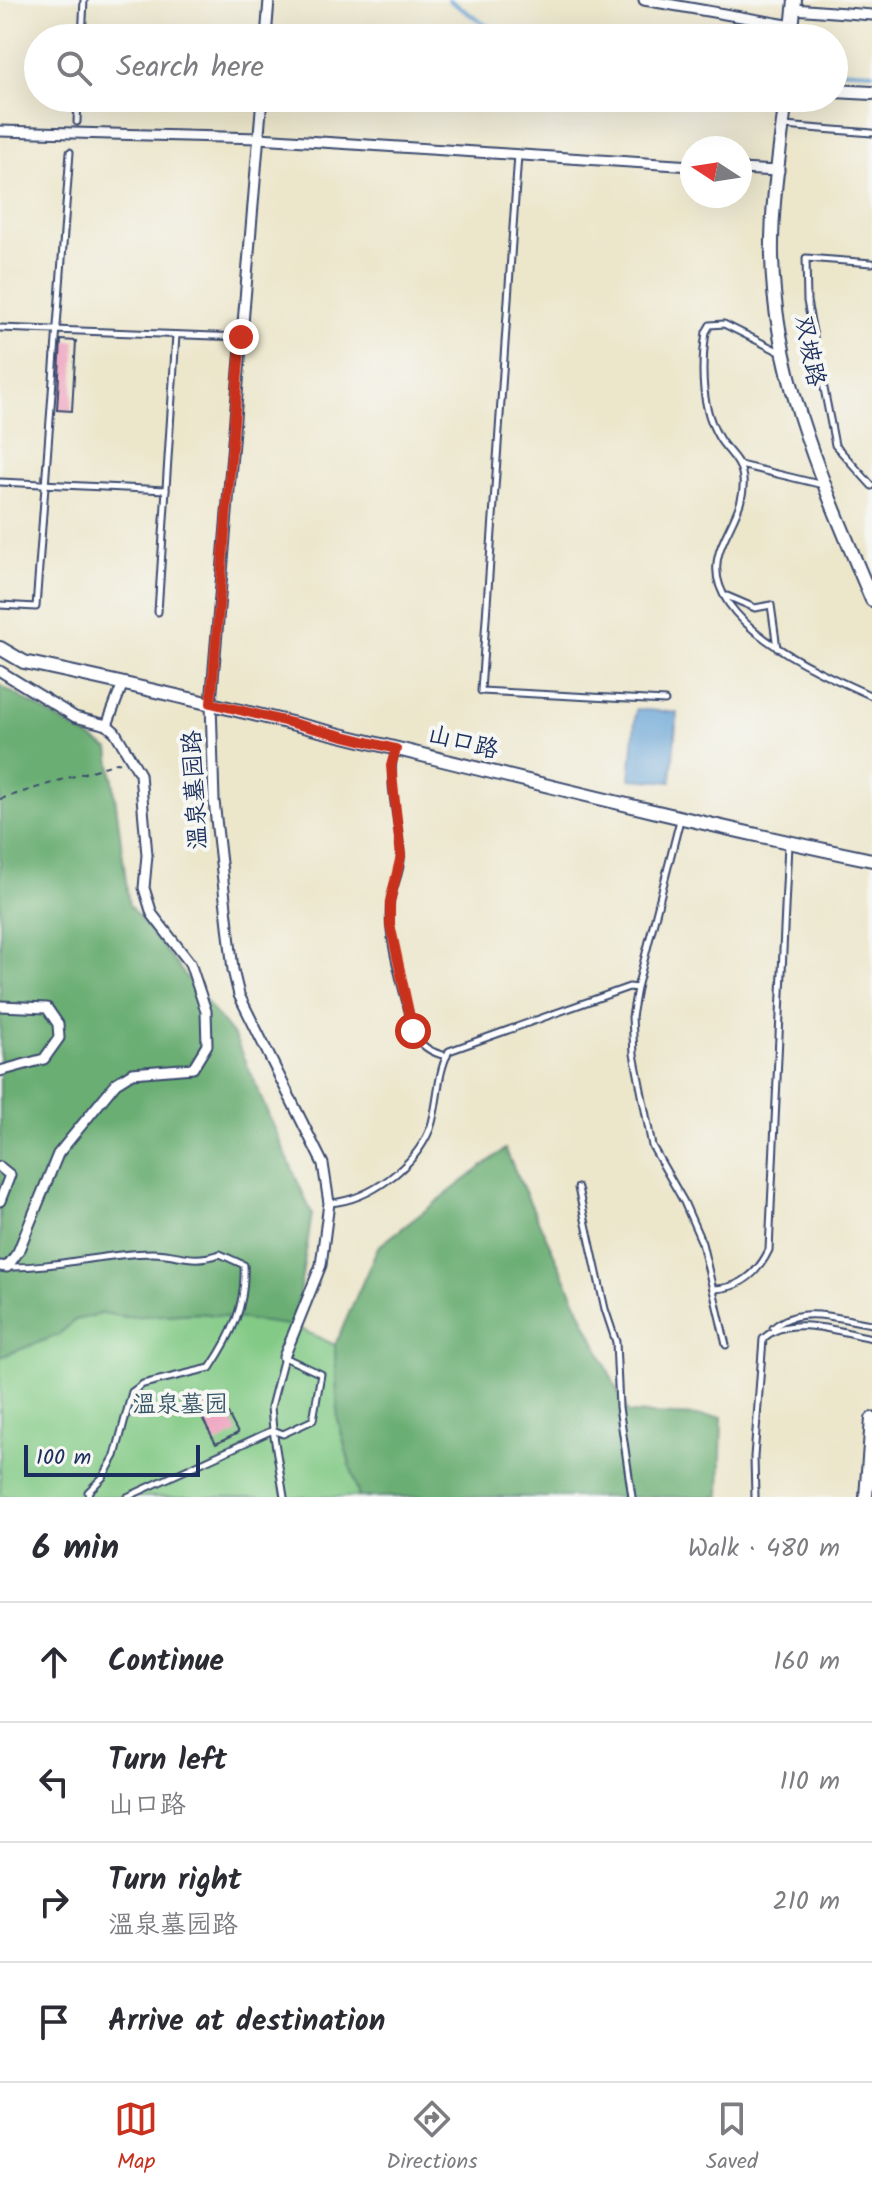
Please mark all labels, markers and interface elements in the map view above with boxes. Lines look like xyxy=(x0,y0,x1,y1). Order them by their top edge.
search box xyxy=(24,24,848,112)
text: Search here xyxy=(116,44,264,92)
icon: search xyxy=(52,46,96,90)
north arrow xyxy=(680,136,752,208)
street label: 双坡路 xyxy=(783,312,835,390)
route end xyxy=(223,319,259,355)
street label: 山口路 xyxy=(423,715,503,771)
street label: 温泉墓园路 xyxy=(173,729,219,851)
route start xyxy=(395,1013,431,1049)
park label: 温泉墓园 xyxy=(132,1386,228,1425)
scale bar xyxy=(24,1441,200,1477)
text: 100 m xyxy=(36,1441,91,1476)
text: 6 min xyxy=(32,1522,119,1576)
text: Walk · 480 m xyxy=(688,1528,840,1570)
text: Continue xyxy=(108,1638,224,1686)
icon: ahead xyxy=(32,1640,76,1684)
text: 160 m xyxy=(773,1641,840,1683)
text: Turn left xyxy=(108,1737,227,1785)
icon: left xyxy=(32,1760,76,1804)
text: 110 m xyxy=(780,1761,840,1803)
text: 山口路 xyxy=(108,1785,186,1827)
text: Turn right xyxy=(108,1857,241,1905)
icon: right xyxy=(32,1880,76,1924)
text: 210 m xyxy=(773,1881,840,1923)
text: 温泉墓园路 xyxy=(108,1905,238,1947)
text: Arrive at destination xyxy=(108,1998,385,2046)
icon: arrive xyxy=(32,2000,76,2044)
tab: Map xyxy=(114,2097,158,2180)
tab: Directions xyxy=(386,2097,478,2180)
tab: Saved xyxy=(706,2097,758,2180)

